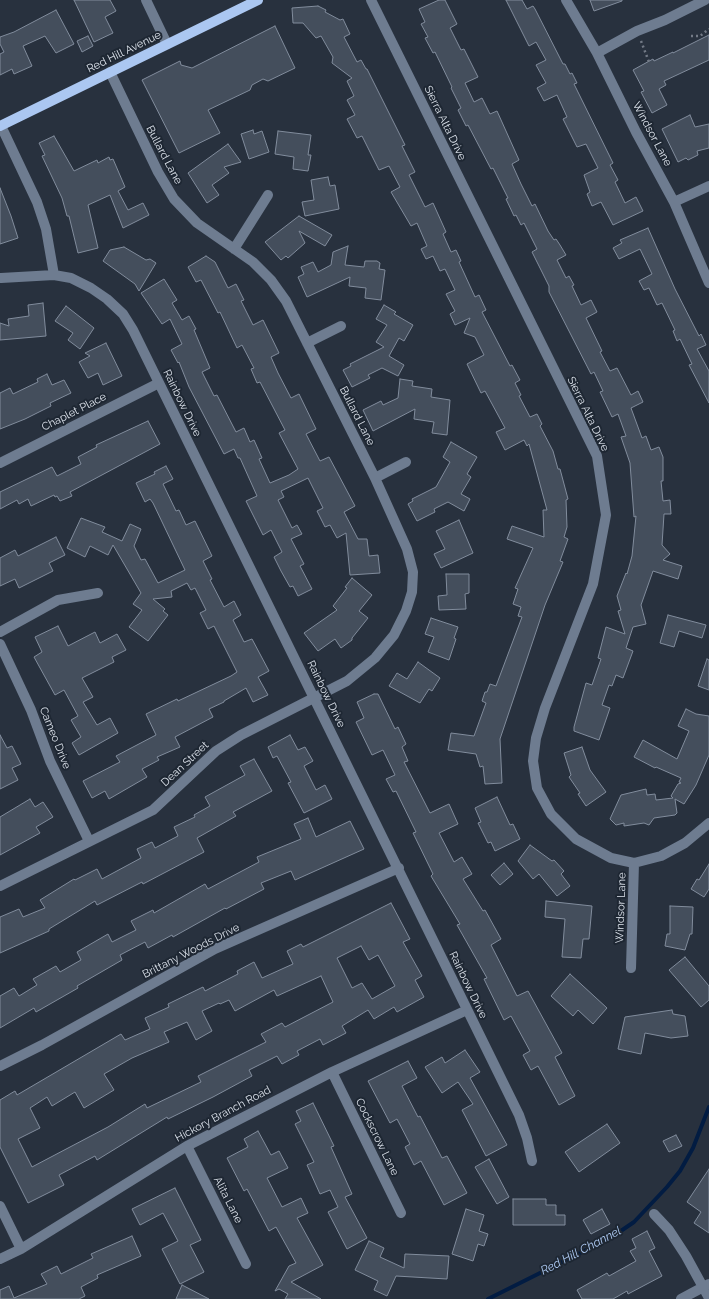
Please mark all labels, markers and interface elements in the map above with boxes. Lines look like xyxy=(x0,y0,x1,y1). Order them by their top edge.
street label: Red Hill Avenue xyxy=(85,28,163,76)
street label: Sierra Alta Drive xyxy=(421,84,469,162)
street label: Windsor Lane xyxy=(630,100,674,168)
street label: Bullard Lane xyxy=(143,123,185,187)
street label: Rainbow Drive xyxy=(160,367,204,439)
street label: Sierra Alta Drive xyxy=(564,375,612,453)
street label: Bullard Lane xyxy=(336,384,378,448)
street label: Chaplet Place xyxy=(39,390,109,434)
street label: Rainbow Drive xyxy=(304,658,348,730)
street label: Cameo Drive xyxy=(37,705,73,771)
street label: Dean Street xyxy=(159,739,211,789)
street label: Windsor Lane xyxy=(613,872,629,944)
street label: Brittany Woods Drive xyxy=(140,921,242,981)
street label: Rainbow Drive xyxy=(446,949,490,1021)
street label: Hickory Branch Road xyxy=(173,1083,273,1145)
street label: Cockscrow Lane xyxy=(353,1096,401,1178)
street label: Alita Lane xyxy=(211,1174,245,1226)
water label: Red Hill Channel xyxy=(538,1224,624,1278)

